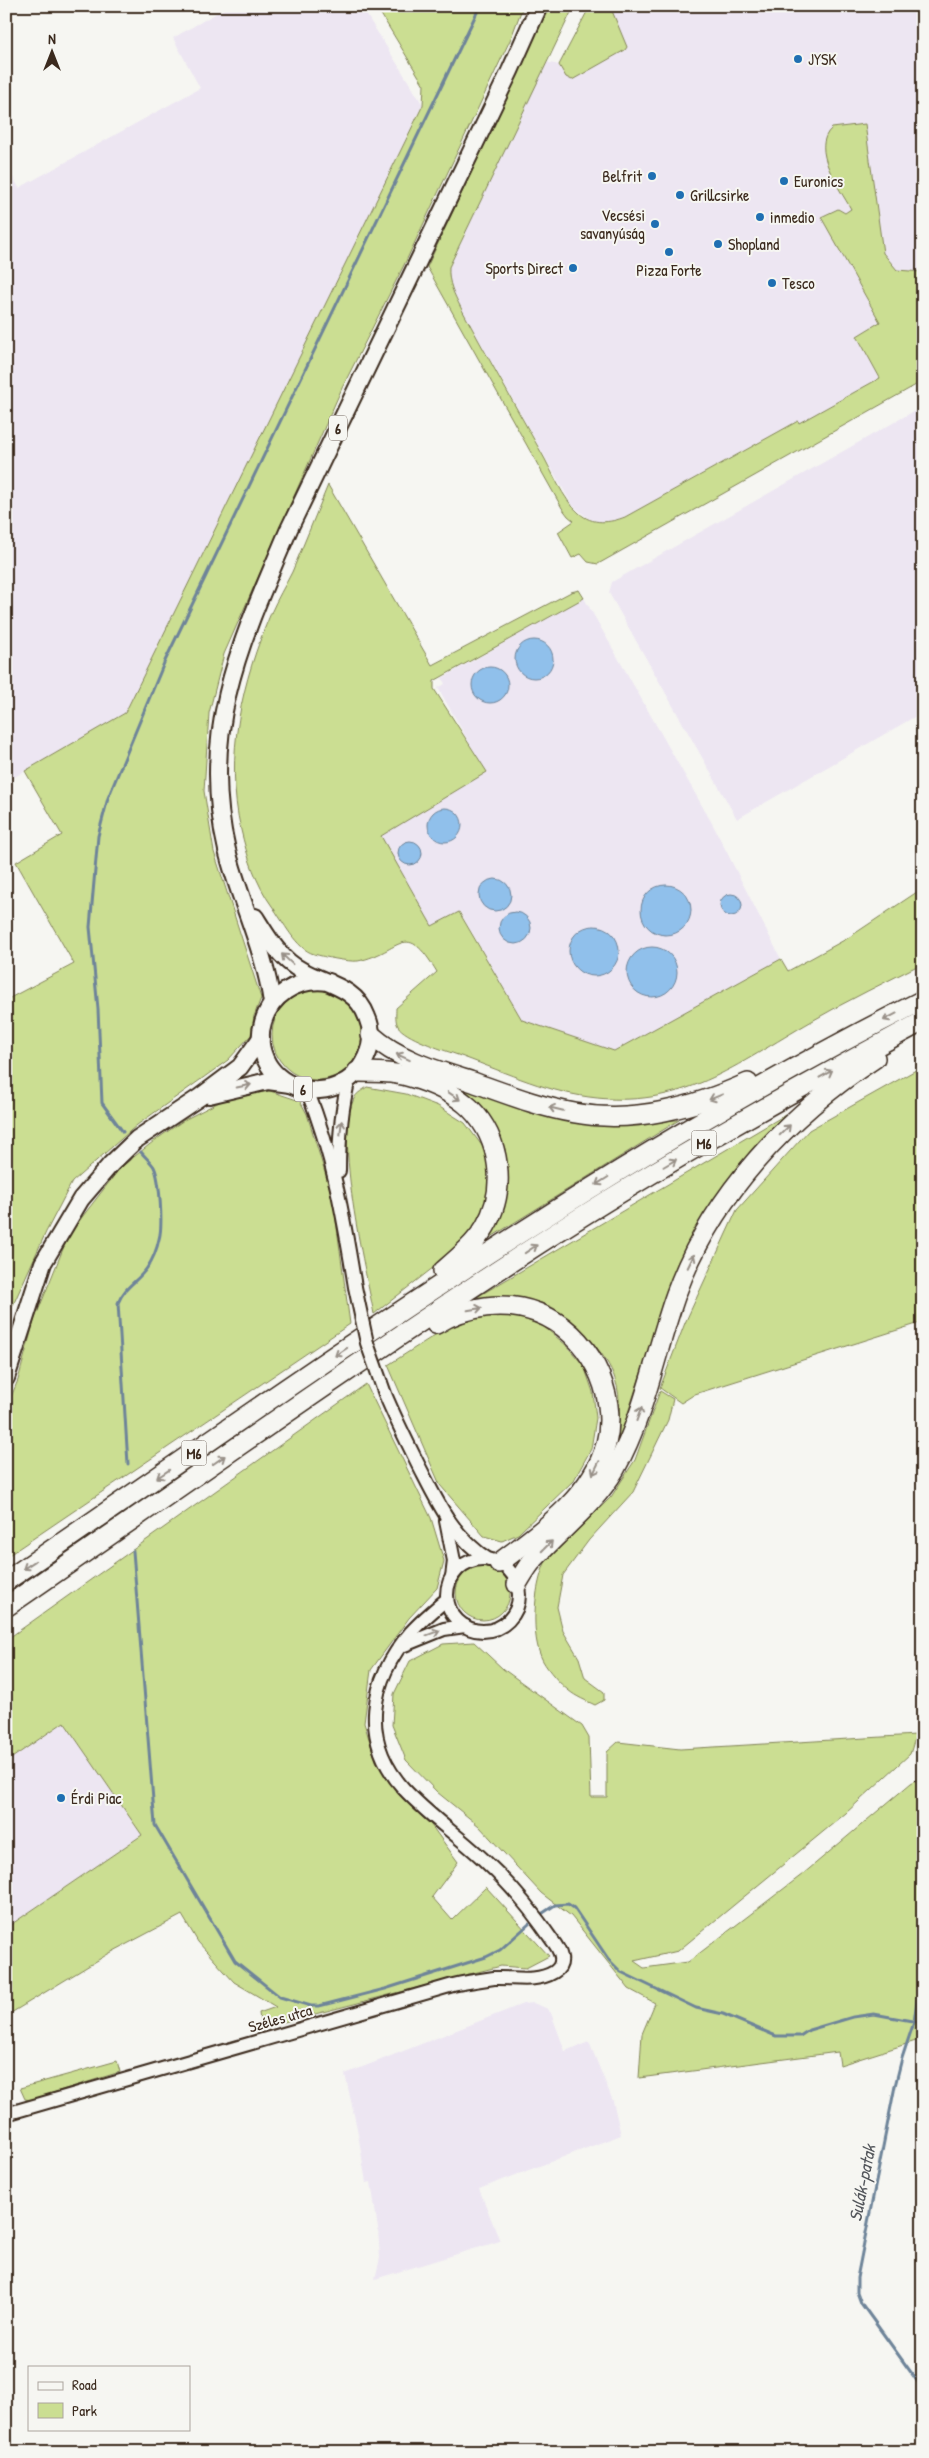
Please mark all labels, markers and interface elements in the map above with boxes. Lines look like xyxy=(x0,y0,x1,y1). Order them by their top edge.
north arrow xyxy=(28,28,78,78)
text: N xyxy=(48,29,56,48)
place label: JYSK xyxy=(808,48,837,70)
marker: JYSK xyxy=(792,53,804,65)
place label: Belfrit xyxy=(602,165,642,187)
marker: Belfrit xyxy=(646,170,658,182)
place label: Euronics xyxy=(794,170,843,192)
marker: Euronics xyxy=(778,175,790,187)
place label: Grillcsirke xyxy=(690,184,750,206)
marker: Grillcsirke xyxy=(674,189,686,201)
place label: Vecsési savanyúság xyxy=(580,204,645,244)
place label: inmedio xyxy=(770,206,815,228)
marker: inmedio xyxy=(754,211,766,223)
marker: Vecsési savanyúság xyxy=(649,218,661,230)
place label: Shopland xyxy=(728,233,779,255)
marker: Shopland xyxy=(712,238,724,250)
marker: Pizza Forte xyxy=(663,246,675,258)
place label: Sports Direct xyxy=(485,257,563,279)
place label: Pizza Forte xyxy=(636,259,702,281)
marker: Sports Direct xyxy=(567,262,579,274)
place label: Tesco xyxy=(782,272,815,294)
marker: Tesco xyxy=(766,277,778,289)
road number: 6 xyxy=(329,416,347,440)
one-way arrow xyxy=(280,953,293,965)
one-way arrow xyxy=(882,1012,897,1022)
one-way arrow xyxy=(395,1051,410,1061)
one-way arrow xyxy=(818,1068,832,1078)
road number: 6 xyxy=(294,1076,312,1102)
one-way arrow xyxy=(236,1080,252,1090)
one-way arrow xyxy=(447,1091,461,1101)
one-way arrow xyxy=(709,1092,724,1102)
one-way arrow xyxy=(549,1104,565,1113)
one-way arrow xyxy=(336,1120,346,1136)
one-way arrow xyxy=(779,1123,791,1136)
road number: M6 xyxy=(692,1130,716,1156)
one-way arrow xyxy=(662,1158,677,1168)
one-way arrow xyxy=(595,1177,609,1187)
one-way arrow xyxy=(524,1243,538,1253)
one-way arrow xyxy=(687,1254,696,1269)
one-way arrow xyxy=(467,1303,483,1313)
one-way arrow xyxy=(334,1347,348,1357)
one-way arrow xyxy=(635,1407,644,1423)
road number: M6 xyxy=(182,1440,206,1466)
one-way arrow xyxy=(212,1455,226,1465)
one-way arrow xyxy=(591,1460,600,1475)
one-way arrow xyxy=(156,1468,170,1479)
one-way arrow xyxy=(541,1540,553,1552)
one-way arrow xyxy=(22,1560,36,1570)
one-way arrow xyxy=(424,1628,440,1637)
place label: Érdi Piac xyxy=(71,1787,122,1809)
marker: Érdi Piac xyxy=(55,1792,67,1804)
street label: Széles utca xyxy=(246,1998,314,2038)
water label: Sulák-patak xyxy=(842,2141,882,2223)
legend xyxy=(28,2366,190,2430)
text: Road xyxy=(72,2374,97,2395)
text: Park xyxy=(72,2400,97,2421)

